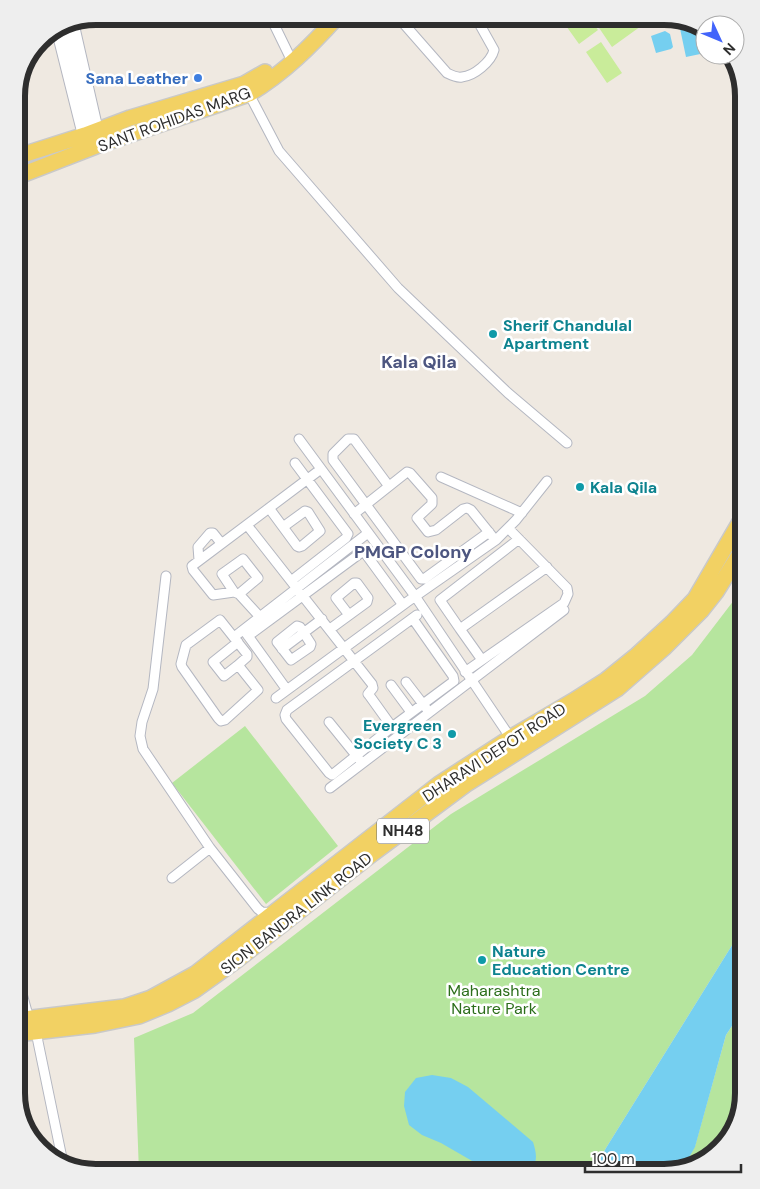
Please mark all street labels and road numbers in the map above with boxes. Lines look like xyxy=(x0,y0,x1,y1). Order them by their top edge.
street label: SANT ROHIDAS MARG xyxy=(95,82,253,157)
street label: DHARAVI DEPOT ROAD xyxy=(419,698,570,807)
road number: NH48 xyxy=(377,818,429,844)
street label: SION BANDRA LINK ROAD xyxy=(216,848,376,979)

